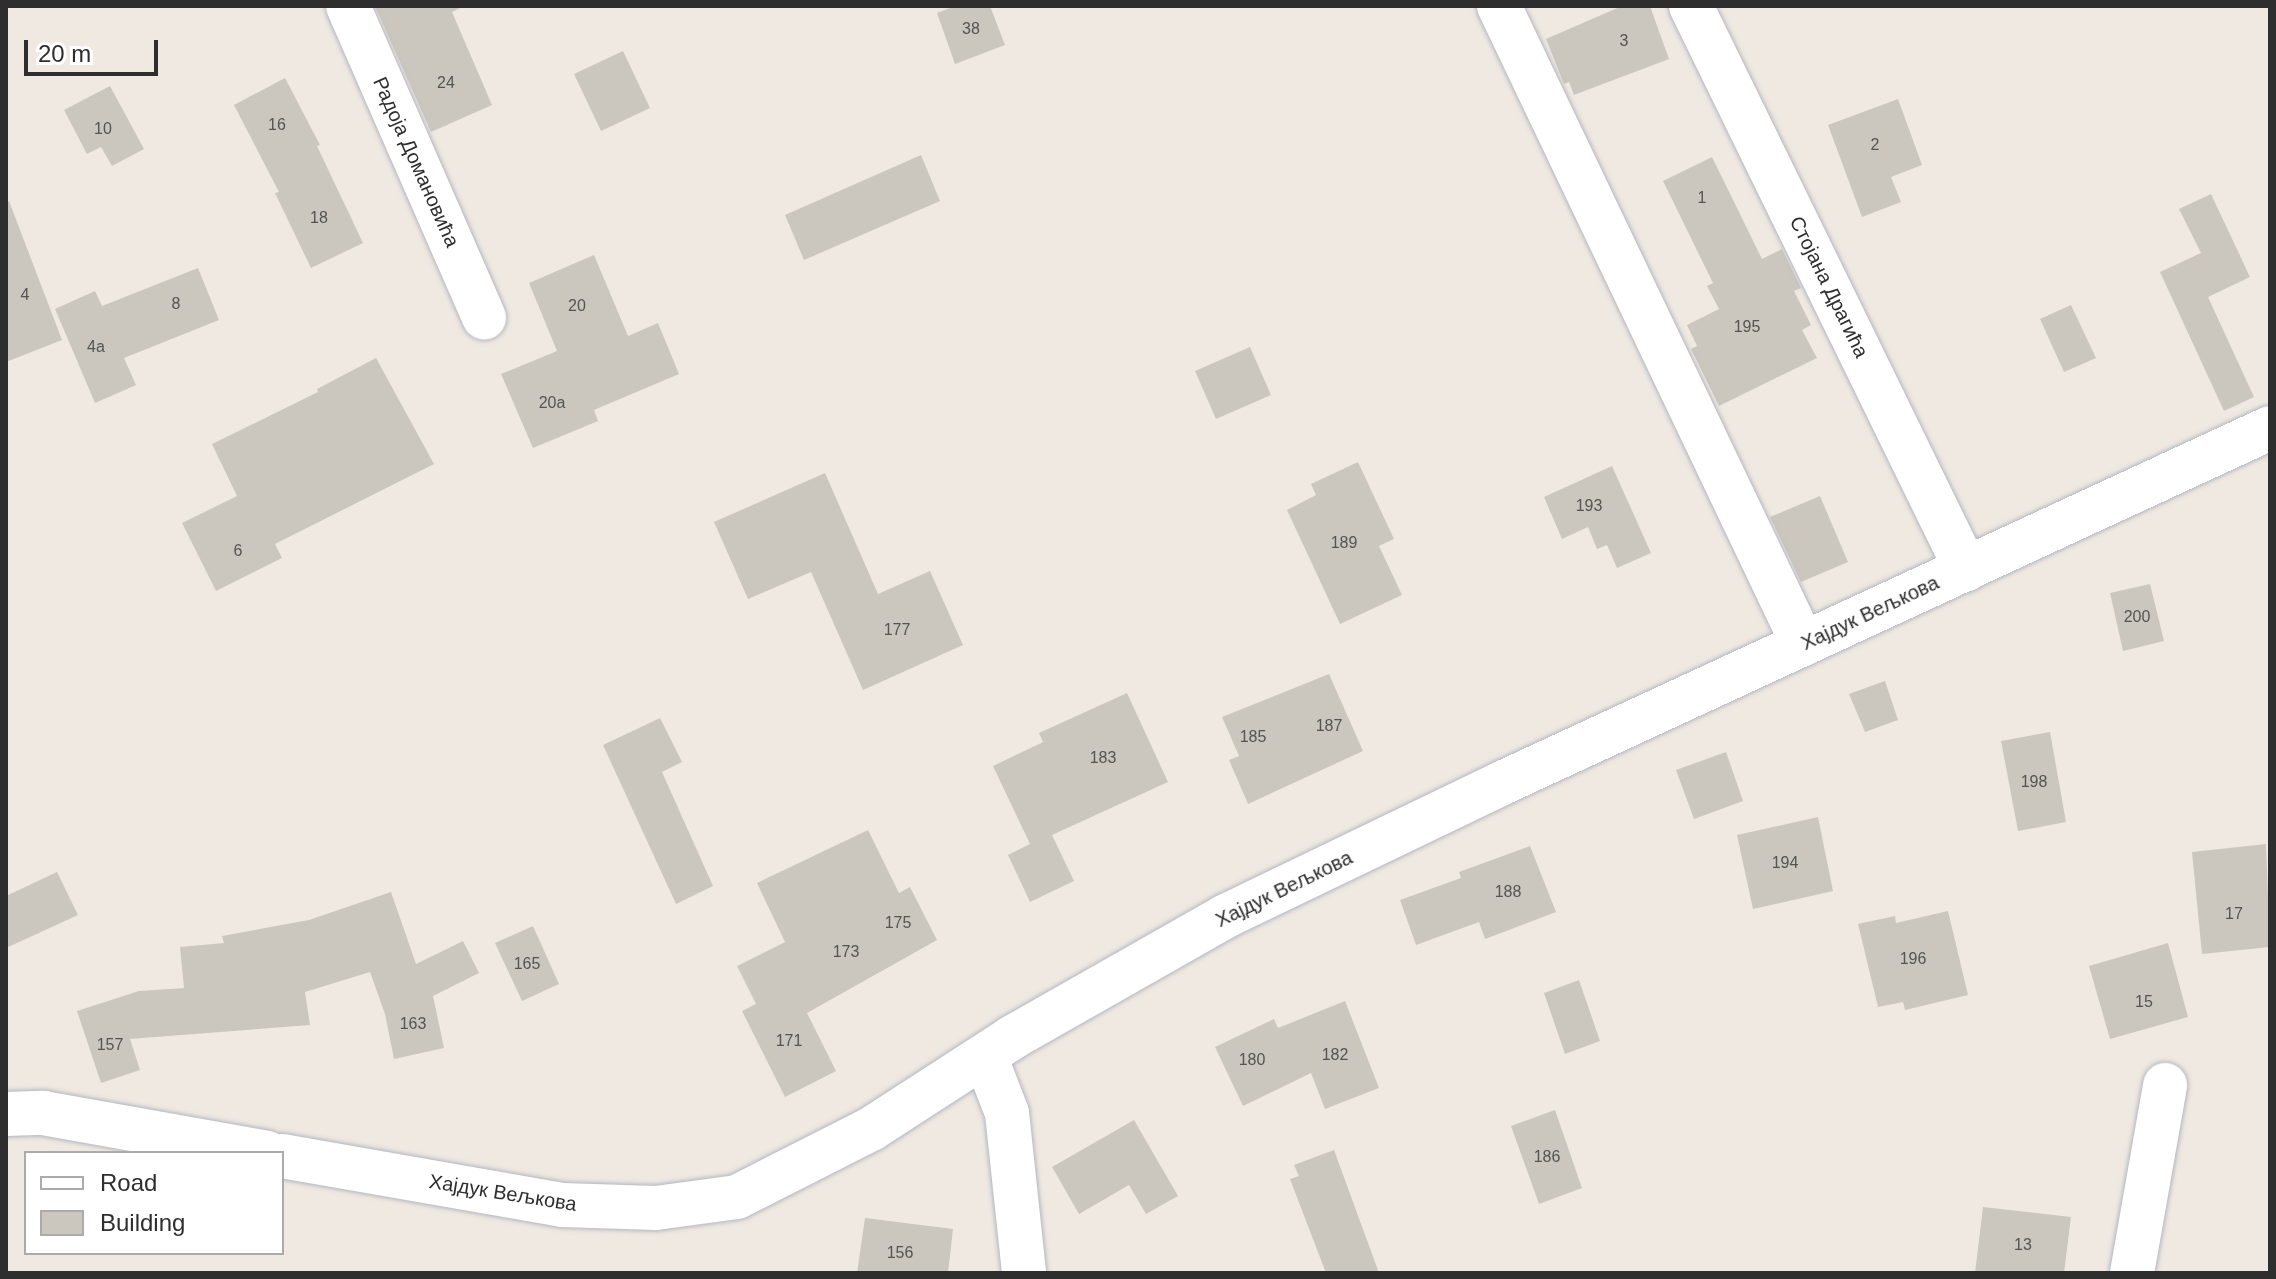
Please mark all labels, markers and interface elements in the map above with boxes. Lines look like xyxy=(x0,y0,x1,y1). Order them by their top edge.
house number: 38 xyxy=(962,19,980,39)
scale bar xyxy=(28,24,162,74)
house number: 3 xyxy=(1620,31,1628,51)
text: 20 m xyxy=(38,40,91,67)
street label: Радоја Домановића xyxy=(368,73,464,251)
house number: 24 xyxy=(437,73,455,93)
house number: 16 xyxy=(268,115,286,135)
house number: 10 xyxy=(94,119,112,139)
house number: 2 xyxy=(1871,135,1879,155)
house number: 1 xyxy=(1698,188,1706,208)
house number: 18 xyxy=(310,208,328,228)
street label: Стојана Драгића xyxy=(1784,212,1874,362)
house number: 4 xyxy=(21,285,29,305)
house number: 8 xyxy=(172,294,180,314)
house number: 20 xyxy=(568,296,586,316)
house number: 195 xyxy=(1734,317,1760,337)
house number: 4a xyxy=(87,337,105,357)
house number: 20a xyxy=(539,393,565,413)
house number: 193 xyxy=(1576,496,1602,516)
house number: 189 xyxy=(1331,533,1357,553)
house number: 6 xyxy=(234,541,242,561)
street label: Хајдук Вељкова xyxy=(1797,571,1943,655)
house number: 200 xyxy=(2124,607,2150,627)
house number: 177 xyxy=(884,620,910,640)
house number: 187 xyxy=(1316,716,1342,736)
house number: 185 xyxy=(1240,727,1266,747)
house number: 183 xyxy=(1090,748,1116,768)
house number: 198 xyxy=(2021,772,2047,792)
street label: Хајдук Вељкова xyxy=(1212,846,1356,932)
house number: 194 xyxy=(1772,853,1798,873)
house number: 188 xyxy=(1495,882,1521,902)
house number: 17 xyxy=(2225,904,2243,924)
house number: 175 xyxy=(885,913,911,933)
house number: 173 xyxy=(833,942,859,962)
house number: 196 xyxy=(1900,949,1926,969)
house number: 165 xyxy=(514,954,540,974)
house number: 15 xyxy=(2135,992,2153,1012)
house number: 163 xyxy=(400,1014,426,1034)
house number: 171 xyxy=(776,1031,802,1051)
house number: 157 xyxy=(97,1035,123,1055)
house number: 182 xyxy=(1322,1045,1348,1065)
house number: 180 xyxy=(1239,1050,1265,1070)
house number: 186 xyxy=(1534,1147,1560,1167)
legend xyxy=(24,1151,284,1255)
text: Road xyxy=(100,1169,157,1196)
street label: Хајдук Вељкова xyxy=(427,1169,579,1217)
text: Building xyxy=(100,1209,185,1236)
house number: 13 xyxy=(2014,1235,2032,1255)
house number: 156 xyxy=(887,1243,913,1263)

